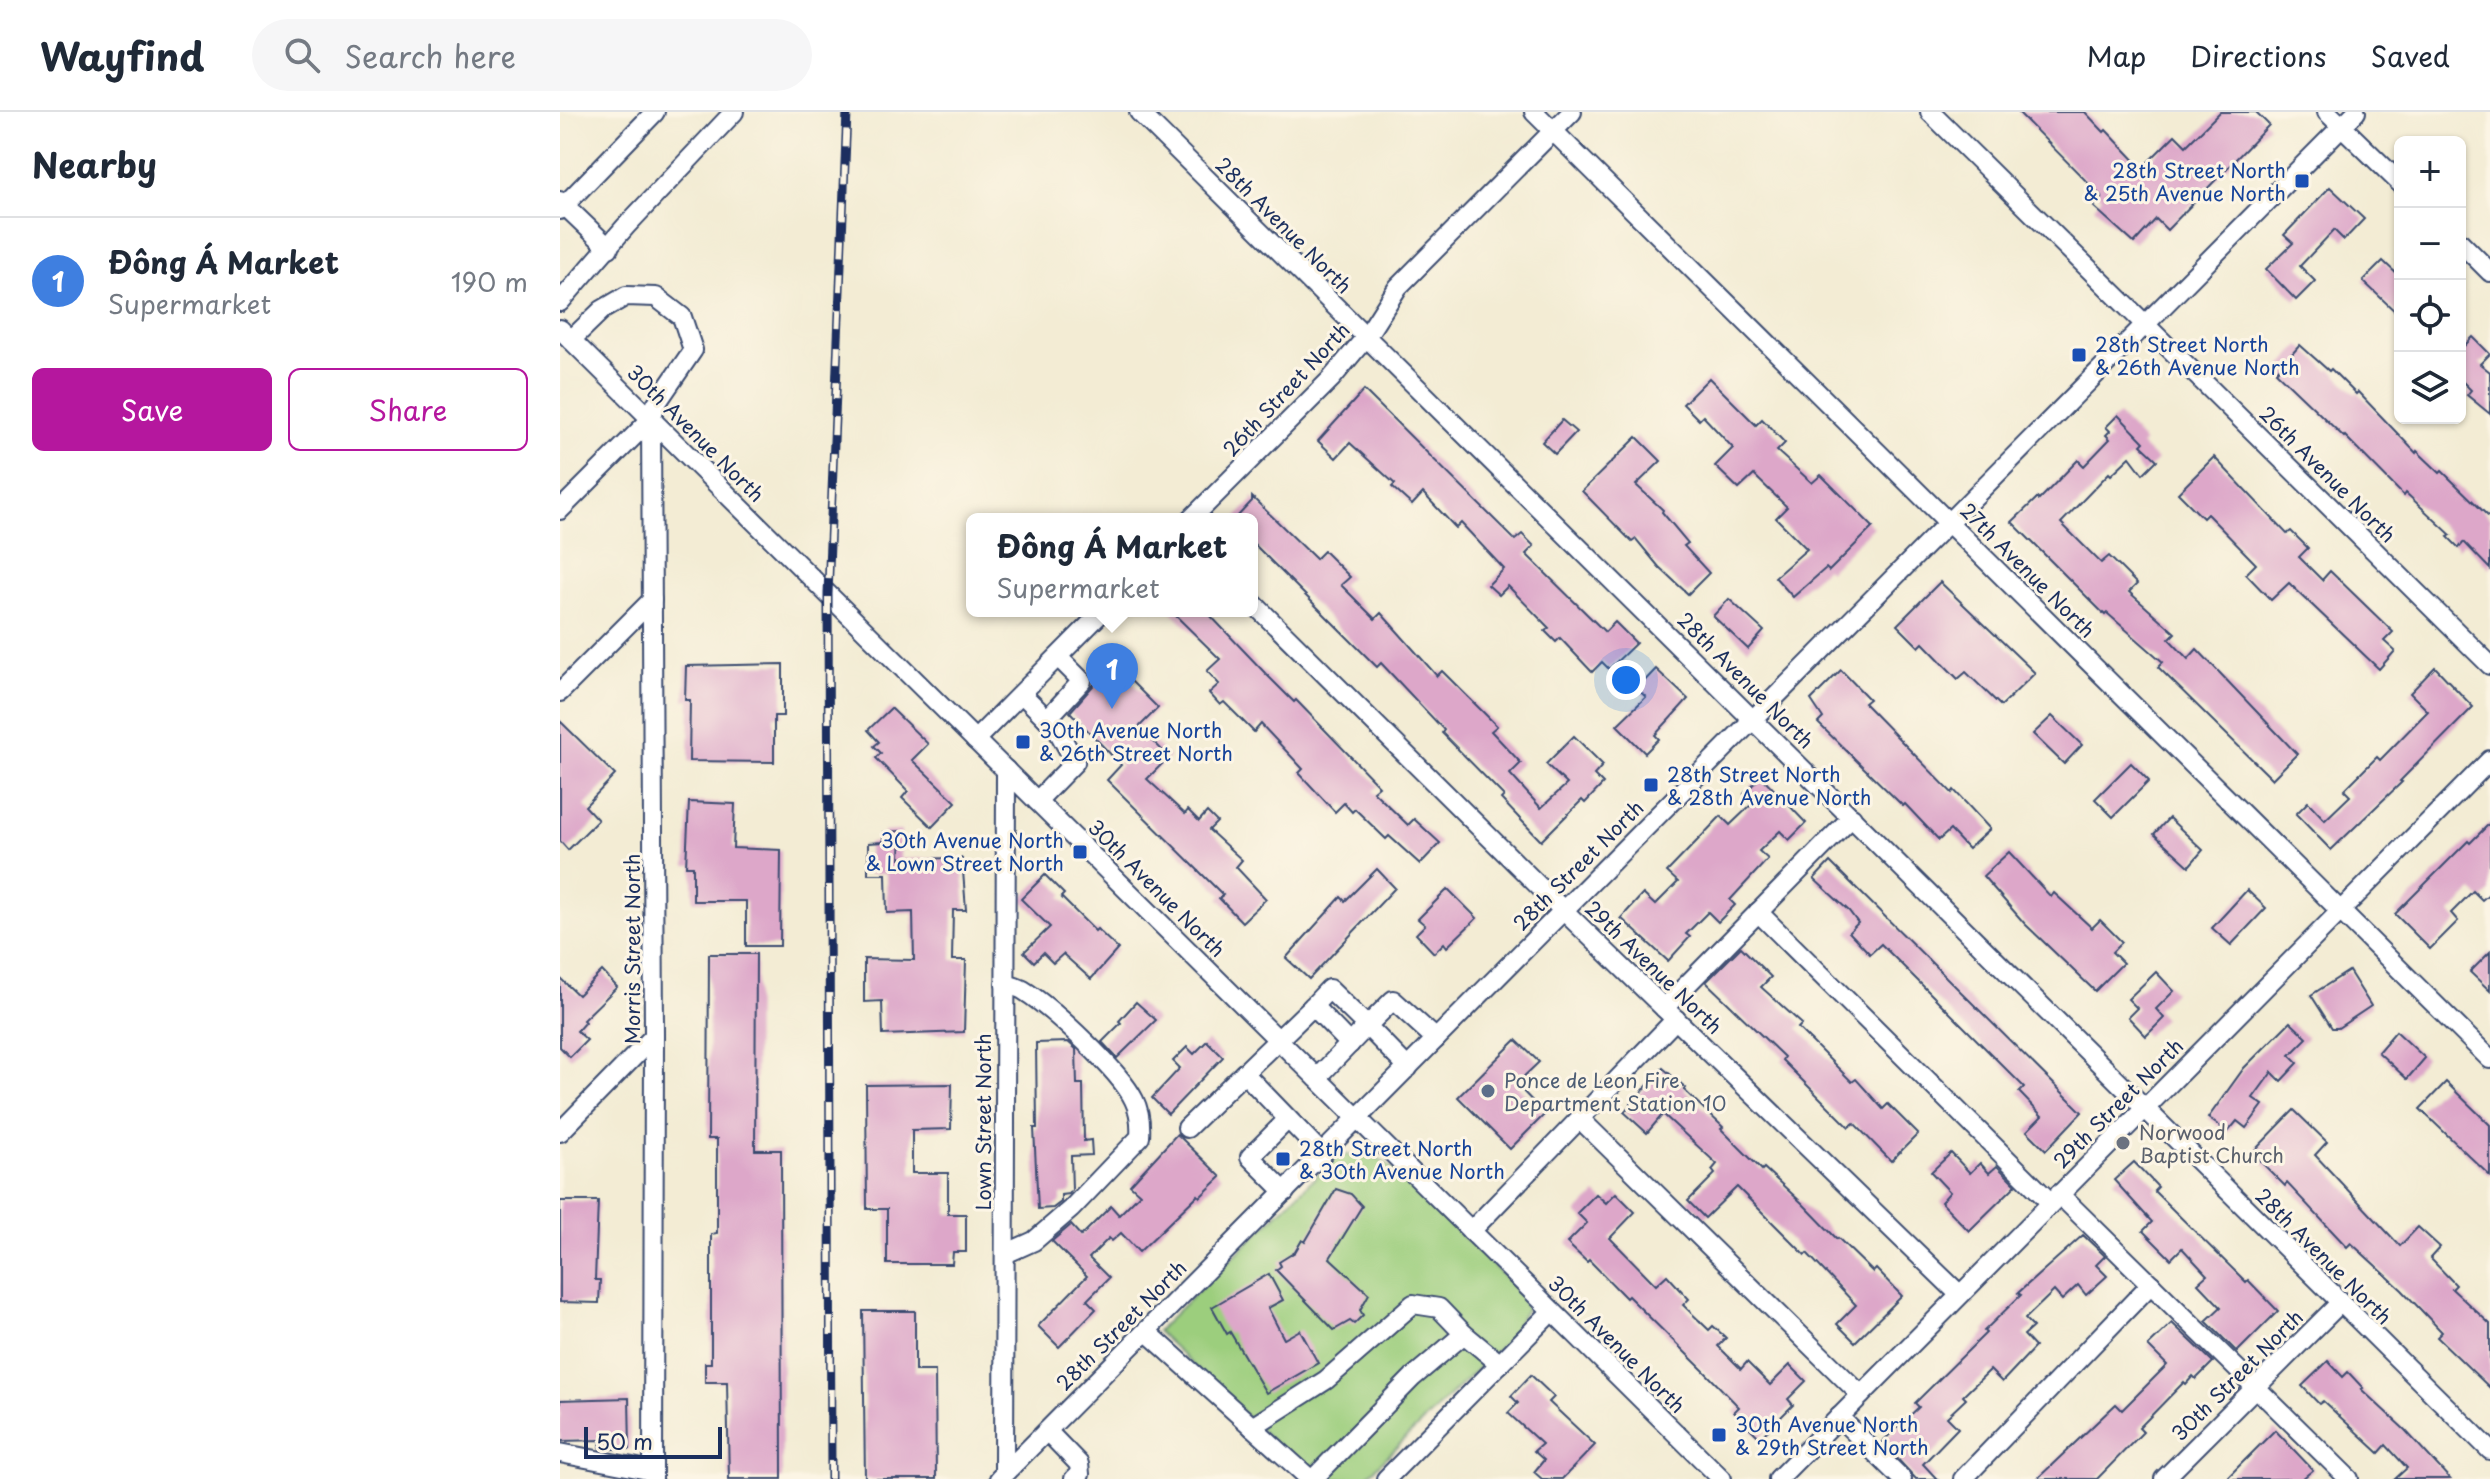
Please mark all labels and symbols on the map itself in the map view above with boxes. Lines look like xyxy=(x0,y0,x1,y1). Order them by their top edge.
street label: 28th Avenue North xyxy=(1209,150,1359,300)
place label: 28th Street North & 25th Avenue North xyxy=(2084,155,2286,208)
marker: 28th Street North & 25th Avenue North xyxy=(2293,172,2311,190)
street label: 26th Street North xyxy=(1216,315,1356,463)
place label: 28th Street North & 26th Avenue North xyxy=(2095,329,2300,382)
marker: 28th Street North & 26th Avenue North xyxy=(2070,346,2088,364)
street label: 30th Avenue North xyxy=(621,358,771,508)
street label: 26th Avenue North xyxy=(2253,399,2403,549)
street label: 27th Avenue North xyxy=(1954,496,2102,644)
street label: 28th Avenue North xyxy=(1671,605,1821,755)
pin: 1 xyxy=(1086,643,1138,709)
your location xyxy=(1606,660,1646,700)
place label: 30th Avenue North & 26th Street North xyxy=(1039,715,1233,768)
marker: 30th Avenue North & 26th Street North xyxy=(1014,733,1032,751)
place label: 28th Street North & 28th Avenue North xyxy=(1667,759,1871,812)
marker: 28th Street North & 28th Avenue North xyxy=(1642,776,1660,794)
street label: 28th Street North xyxy=(1506,793,1650,937)
street label: 30th Avenue North xyxy=(1082,813,1232,963)
place label: 30th Avenue North & Lown Street North xyxy=(866,825,1064,878)
marker: 30th Avenue North & Lown Street North xyxy=(1071,843,1089,861)
street label: Morris Street North xyxy=(617,854,647,1044)
street label: 29th Avenue North xyxy=(1579,893,1729,1041)
street label: 29th Street North xyxy=(2046,1031,2190,1175)
street label: Lown Street North xyxy=(968,1033,998,1211)
place label: Ponce de Leon Fire Department Station 10 xyxy=(1504,1065,1726,1118)
marker: Ponce de Leon Fire Department Station 10 xyxy=(1479,1082,1497,1100)
place label: Norwood Baptist Church xyxy=(2139,1117,2284,1170)
place label: 28th Street North & 30th Avenue North xyxy=(1299,1133,1505,1186)
marker: Norwood Baptist Church xyxy=(2114,1134,2132,1152)
marker: 28th Street North & 30th Avenue North xyxy=(1274,1150,1292,1168)
street label: 28th Avenue North xyxy=(2249,1181,2399,1331)
street label: 28th Street North xyxy=(1049,1253,1193,1397)
street label: 30th Avenue North xyxy=(1542,1269,1692,1419)
street label: 30th Street North xyxy=(2164,1302,2310,1448)
place label: 30th Avenue North & 29th Street North xyxy=(1735,1409,1929,1462)
scale bar xyxy=(584,1423,722,1459)
marker: 30th Avenue North & 29th Street North xyxy=(1710,1426,1728,1444)

